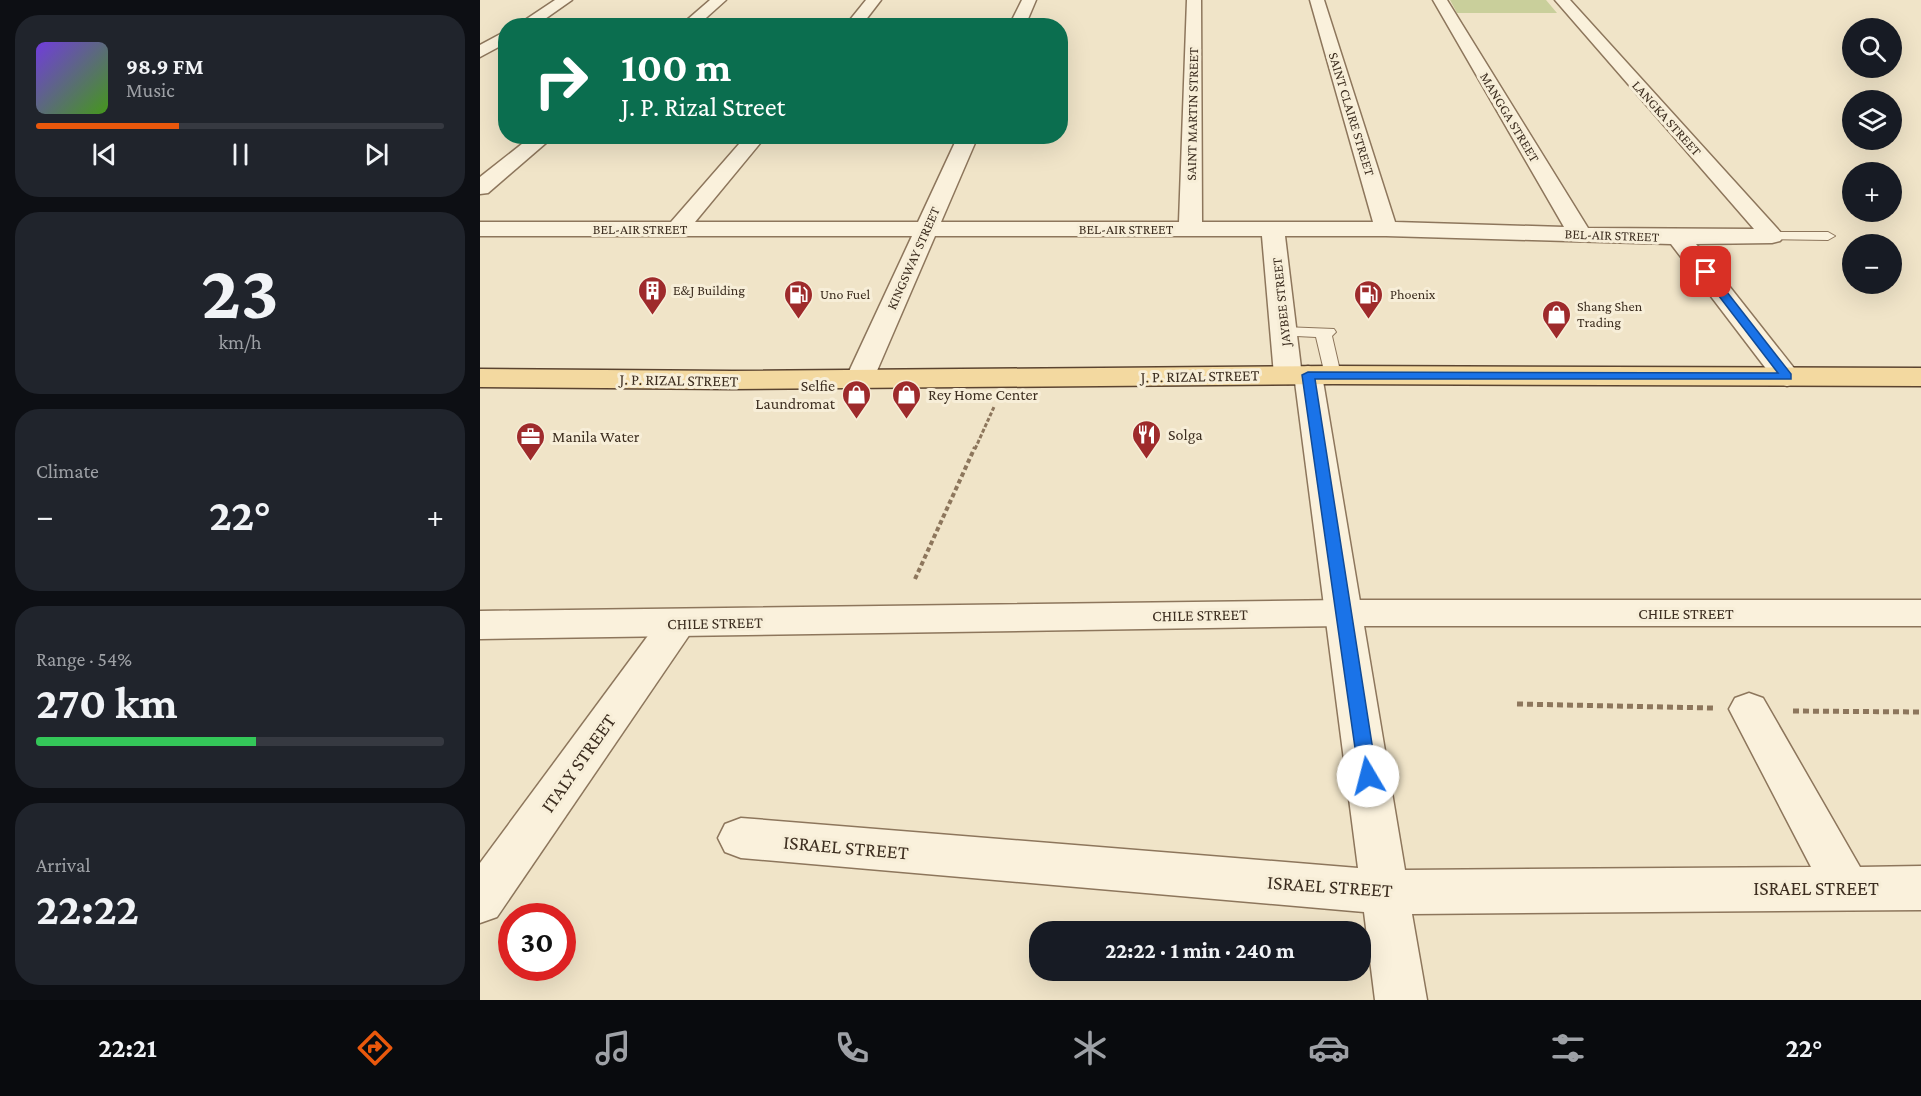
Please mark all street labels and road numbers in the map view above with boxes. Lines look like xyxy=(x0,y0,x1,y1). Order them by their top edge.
street label: SAINT MARTIN STREET xyxy=(1183,47,1201,181)
street label: SAINT CLAIRE STREET xyxy=(1326,50,1379,178)
street label: MANGGA STREET xyxy=(1477,69,1543,165)
street label: LANGKA STREET xyxy=(1629,77,1705,159)
street label: KINGSWAY STREET xyxy=(883,204,943,312)
street label: BEL-AIR STREET xyxy=(593,221,688,237)
street label: BEL-AIR STREET xyxy=(1079,221,1174,237)
street label: BEL-AIR STREET xyxy=(1564,225,1660,245)
street label: JAYBEE STREET xyxy=(1268,256,1294,349)
street label: J. P. RIZAL STREET xyxy=(1138,366,1260,387)
street label: J. P. RIZAL STREET xyxy=(617,370,739,391)
street label: CHILE STREET xyxy=(1638,605,1734,622)
street label: CHILE STREET xyxy=(1152,606,1248,624)
street label: CHILE STREET xyxy=(667,614,763,632)
street label: ITALY STREET xyxy=(536,710,620,816)
street label: ISRAEL STREET xyxy=(782,831,910,863)
street label: ISRAEL STREET xyxy=(1267,871,1394,901)
street label: ISRAEL STREET xyxy=(1753,877,1879,899)

